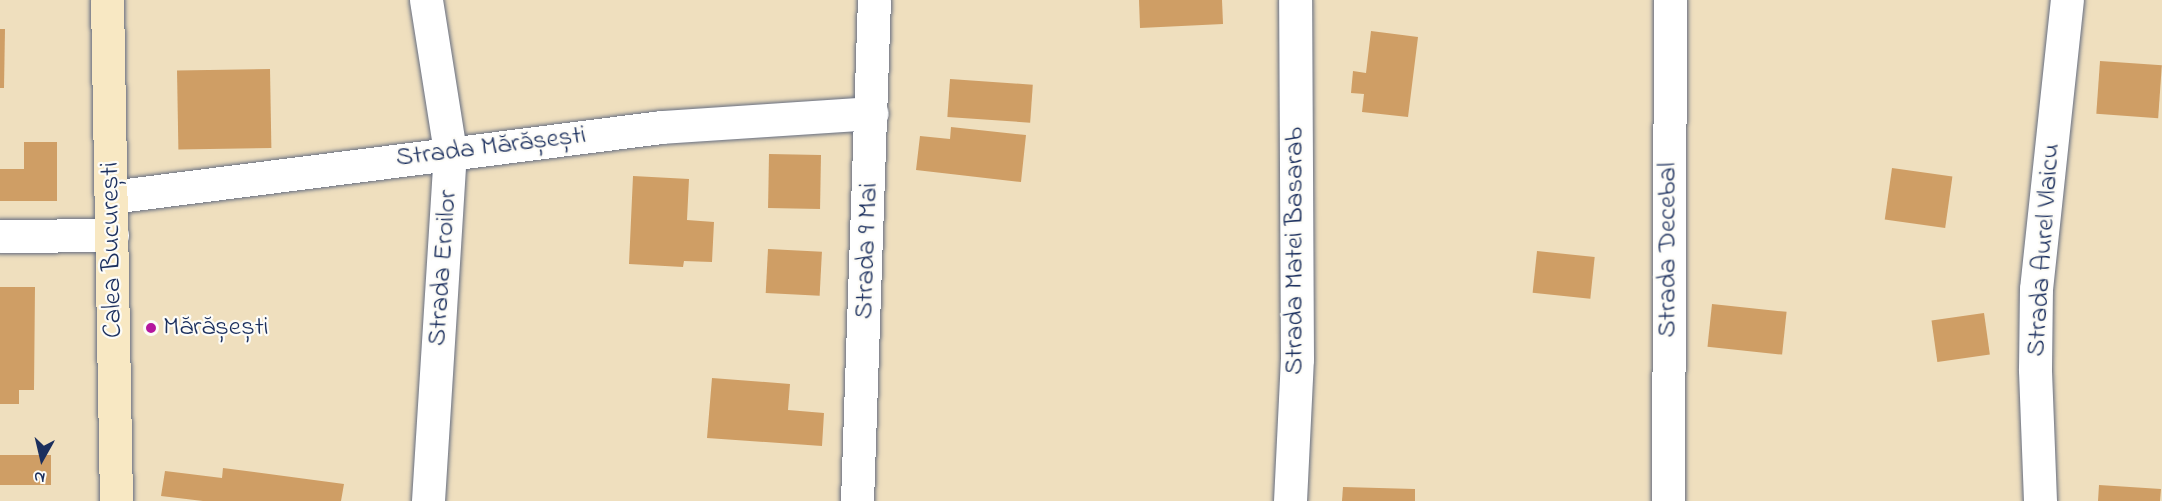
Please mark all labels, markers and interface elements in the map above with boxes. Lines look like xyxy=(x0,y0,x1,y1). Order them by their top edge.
street label: Strada Mărășești xyxy=(394,119,588,175)
street label: Strada Matei Basarab xyxy=(1279,127,1311,375)
street label: Strada Aurel Vlaicu xyxy=(2020,142,2068,358)
street label: Calea București xyxy=(94,162,130,338)
street label: Strada Decebal xyxy=(1652,162,1684,338)
street label: Strada 9 Mai xyxy=(848,182,886,320)
street label: Strada Eroilor xyxy=(421,189,465,347)
place label: Mărășești xyxy=(163,312,269,344)
marker: Mărășești xyxy=(144,321,158,335)
north arrow xyxy=(12,429,72,489)
text: N xyxy=(32,464,47,489)

